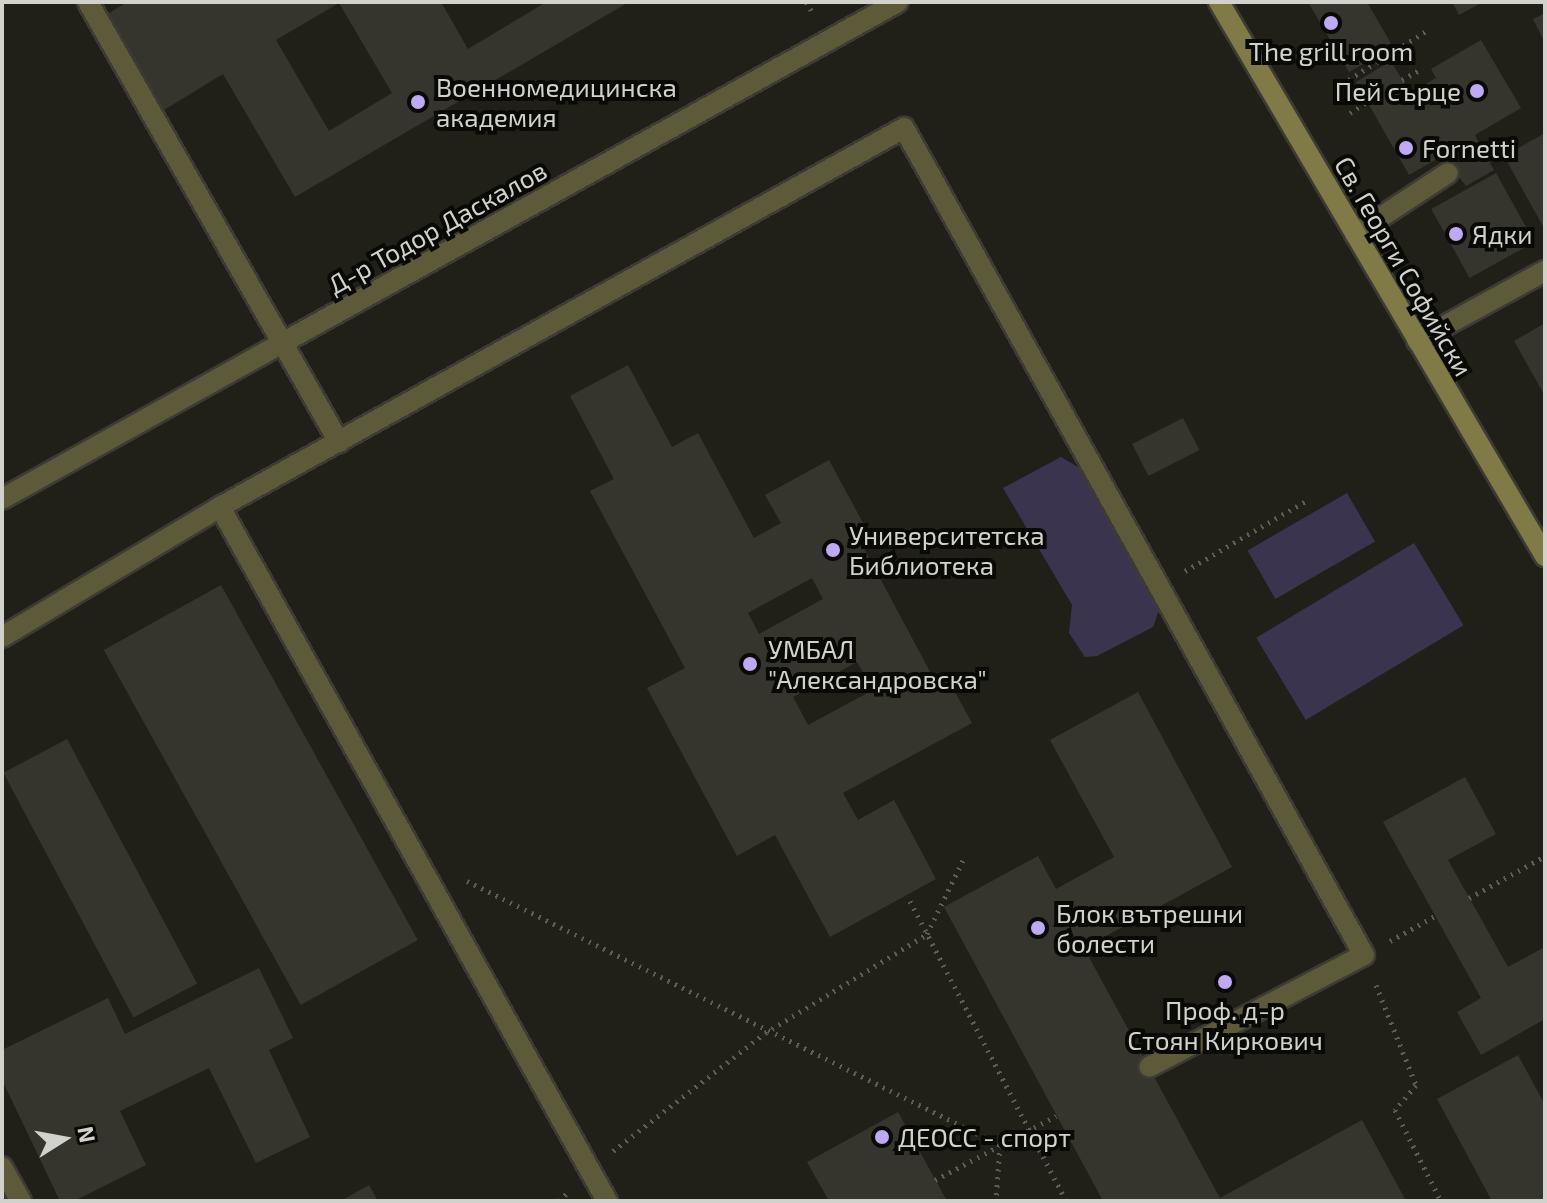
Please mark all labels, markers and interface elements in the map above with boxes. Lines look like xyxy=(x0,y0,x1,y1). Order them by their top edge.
marker: The grill room xyxy=(1322,14,1340,32)
place label: The grill room xyxy=(1249,35,1413,67)
place label: Военномедицинска академия xyxy=(436,71,677,132)
place label: Пей сърце xyxy=(1335,75,1461,107)
marker: Пей сърце xyxy=(1468,82,1486,100)
marker: Военномедицинска академия xyxy=(407,91,429,113)
place label: Fornetti xyxy=(1422,132,1516,164)
marker: Fornetti xyxy=(1397,139,1415,157)
street label: Св. Георги Софийски xyxy=(1328,151,1480,381)
street label: Д-р Тодор Даскалов xyxy=(322,154,552,300)
place label: Ядки xyxy=(1472,218,1532,250)
marker: Ядки xyxy=(1447,225,1465,243)
place label: Университетска Библиотека xyxy=(849,519,1045,580)
marker: Университетска Библиотека xyxy=(824,541,842,559)
place label: УМБАЛ "Александровска" xyxy=(768,633,987,694)
marker: УМБАЛ "Александровска" xyxy=(739,653,761,675)
place label: Блок вътрешни болести xyxy=(1056,897,1243,958)
marker: Блок вътрешни болести xyxy=(1027,917,1049,939)
marker: Проф. д-р Стоян Киркович xyxy=(1216,973,1234,991)
place label: Проф. д-р Стоян Киркович xyxy=(1127,994,1323,1056)
north arrow xyxy=(24,1099,104,1179)
place label: ДЕОСС - спорт xyxy=(898,1121,1071,1153)
text: N xyxy=(73,1124,102,1145)
marker: ДЕОСС - спорт xyxy=(873,1128,891,1146)

